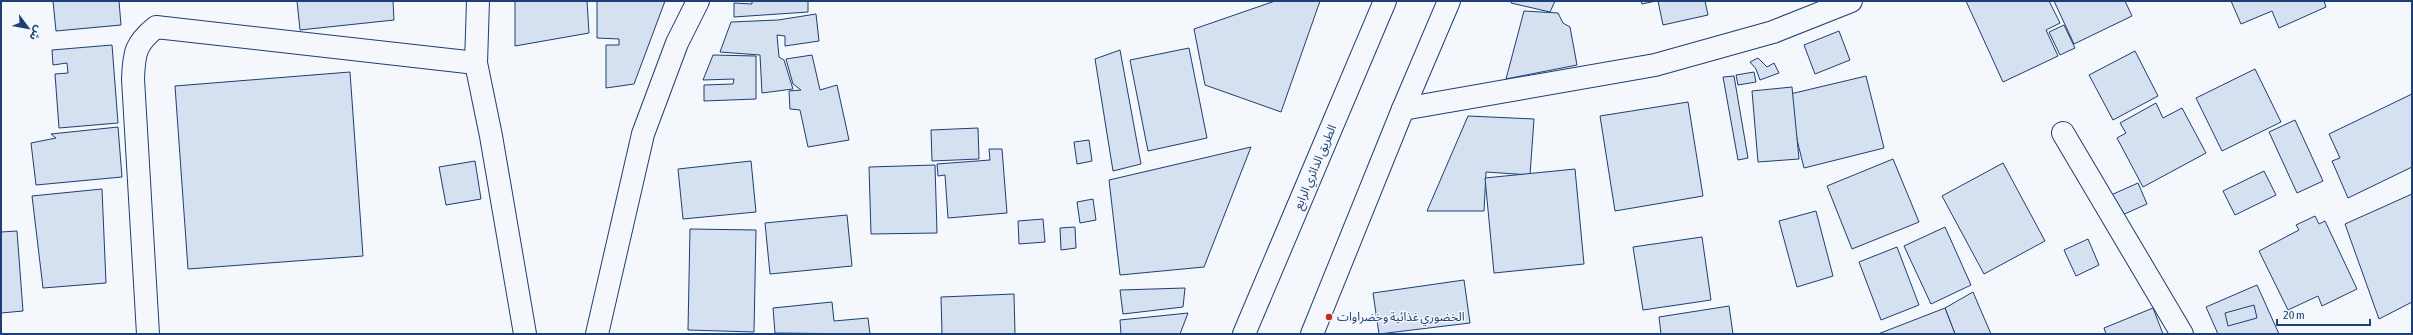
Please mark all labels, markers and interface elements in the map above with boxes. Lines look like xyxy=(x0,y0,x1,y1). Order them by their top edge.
north arrow xyxy=(8,8,48,48)
text: ش xyxy=(27,23,46,43)
street label: الطريق الدائري الرابع xyxy=(1291,122,1342,213)
scale bar xyxy=(2277,301,2370,327)
text: 20 m xyxy=(2283,308,2305,322)
place label: الخضوري غذائية وخضراوات xyxy=(1337,310,1465,327)
marker: الخضوري غذائية وخضراوات xyxy=(1324,312,1334,322)

